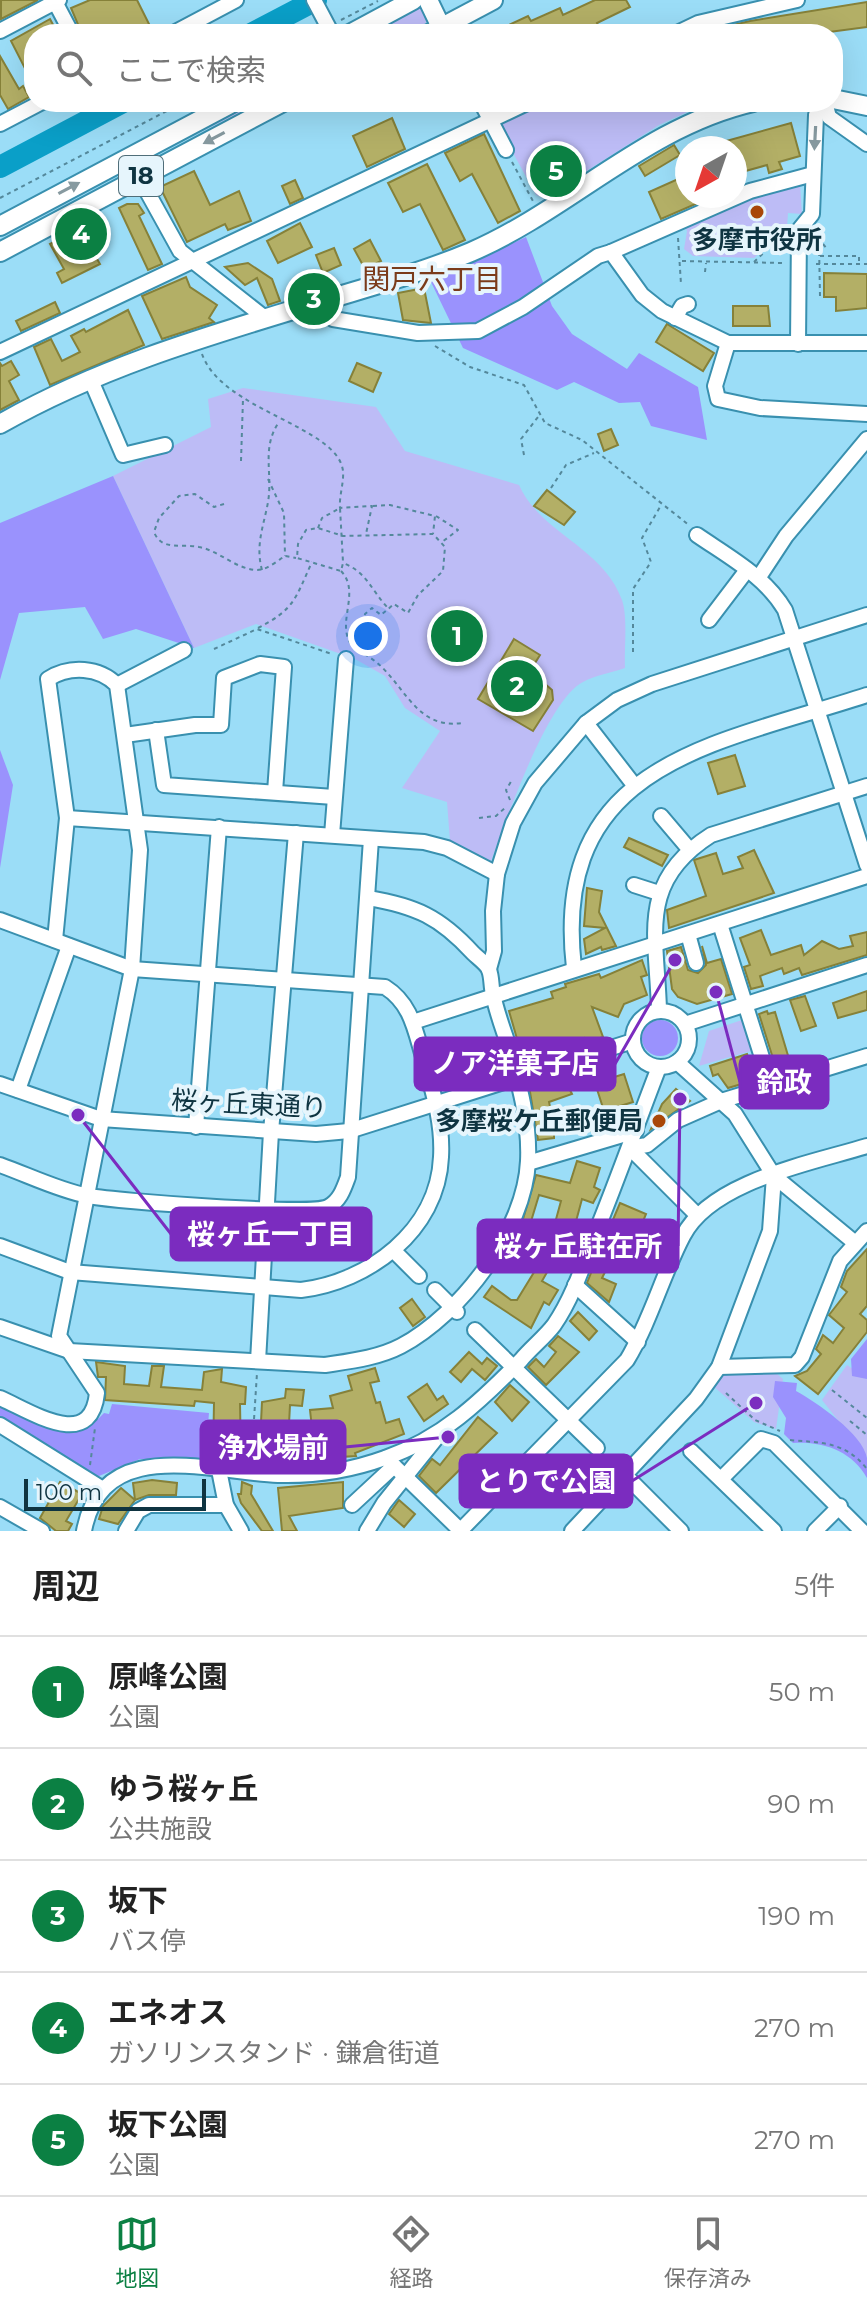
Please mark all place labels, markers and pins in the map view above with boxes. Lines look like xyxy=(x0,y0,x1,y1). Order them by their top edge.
pin: 5 xyxy=(530,141,582,201)
marker: 多摩市役所 xyxy=(748,203,766,221)
pin: 4 xyxy=(55,204,107,264)
place label: 多摩市役所 xyxy=(692,224,822,256)
pin: 3 xyxy=(288,269,340,329)
pin: 1 xyxy=(431,606,483,666)
pin: 2 xyxy=(491,656,543,716)
callout: ノア洋菓子店 xyxy=(415,1038,615,1090)
callout: 鈴政 xyxy=(740,1056,828,1108)
place label: 多摩桜ケ丘郵便局 xyxy=(435,1105,643,1137)
marker: 多摩桜ケ丘郵便局 xyxy=(650,1112,668,1130)
callout: 桜ヶ丘一丁目 xyxy=(171,1208,371,1260)
callout: 桜ヶ丘駐在所 xyxy=(478,1220,678,1272)
callout: 浄水場前 xyxy=(201,1421,345,1473)
callout: とりで公園 xyxy=(460,1455,632,1507)

